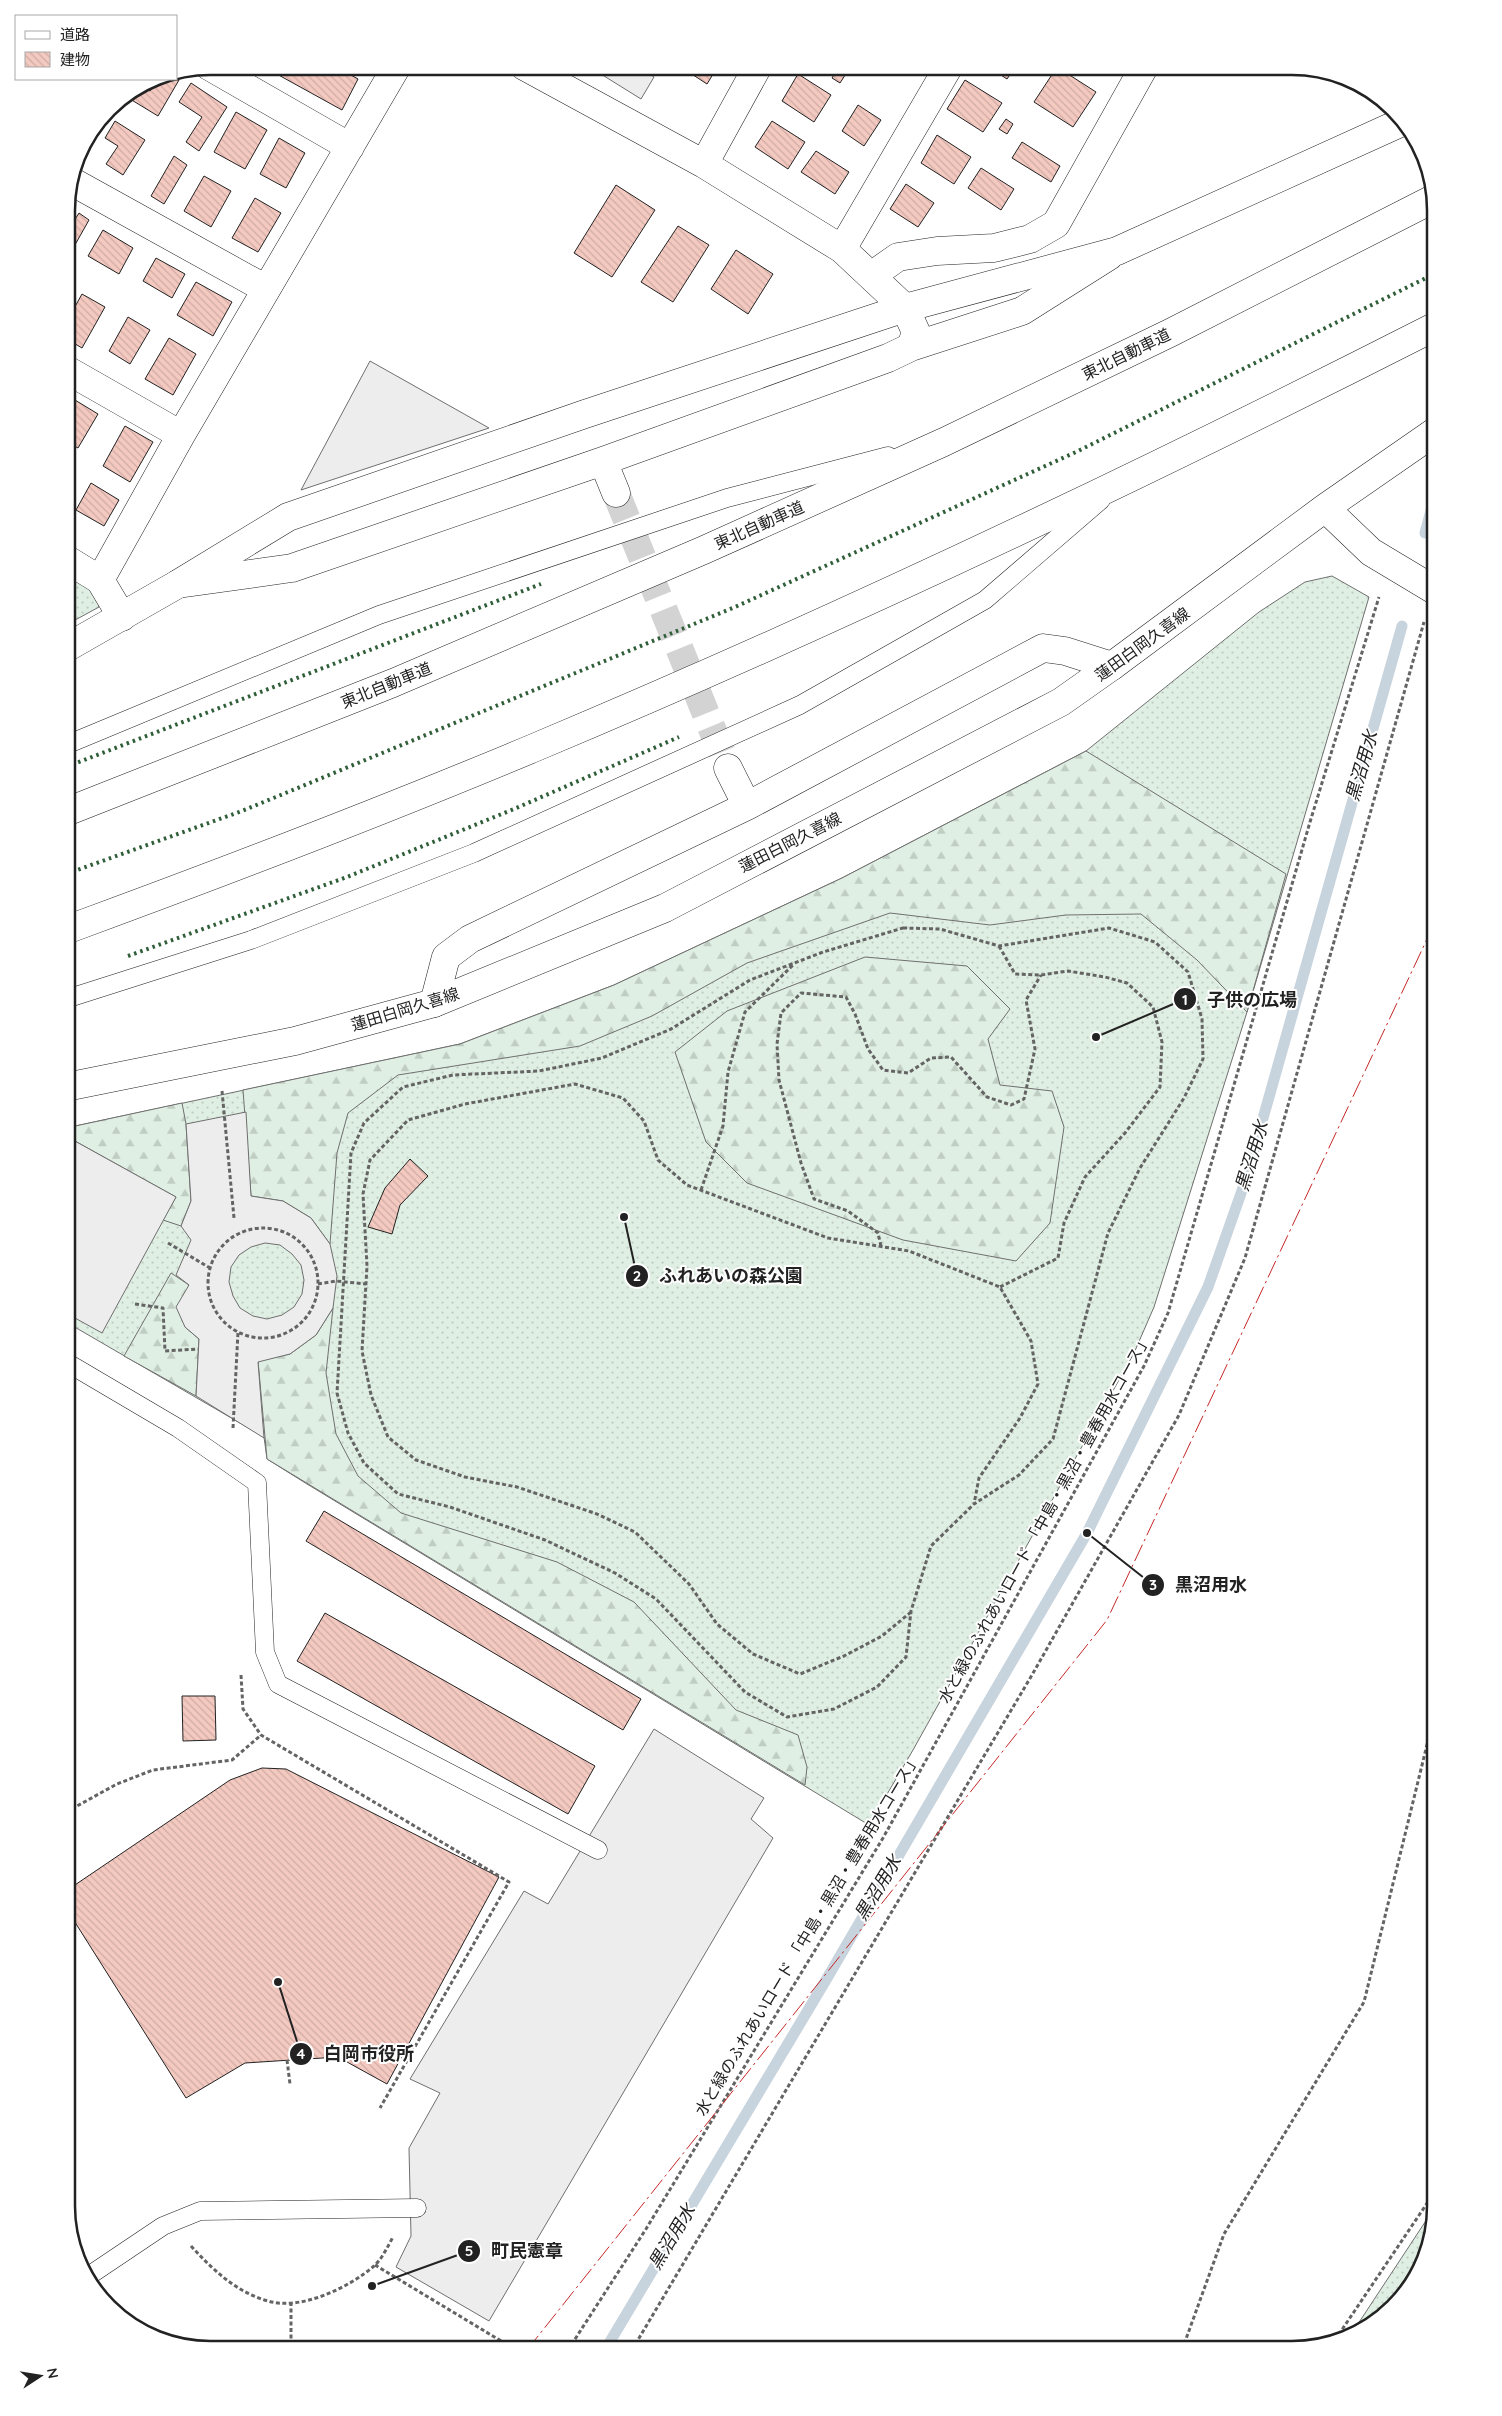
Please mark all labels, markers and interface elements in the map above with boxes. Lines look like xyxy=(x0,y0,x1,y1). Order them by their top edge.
legend xyxy=(15,15,178,80)
text: 道路 xyxy=(60,25,90,44)
text: 建物 xyxy=(60,50,90,69)
street label: 東北自動車道 xyxy=(1078,324,1174,384)
street label: 東北自動車道 xyxy=(711,496,807,554)
street label: 蓮田白岡久喜線 xyxy=(1091,603,1193,685)
street label: 東北自動車道 xyxy=(338,658,434,712)
water label: 黒沼用水 xyxy=(1341,726,1383,804)
street label: 蓮田白岡久喜線 xyxy=(736,808,844,876)
street label: 蓮田白岡久喜線 xyxy=(349,983,461,1035)
callout: 子供の広場 xyxy=(1172,983,1307,1016)
text: 子供の広場 xyxy=(1207,988,1297,1011)
text: 1 xyxy=(1182,990,1188,1009)
water label: 黒沼用水 xyxy=(1230,1116,1274,1194)
callout: ふれあいの森公園 xyxy=(624,1259,813,1292)
text: ふれあいの森公園 xyxy=(659,1264,803,1287)
text: 2 xyxy=(633,1266,641,1285)
street label: 水と緑のふれあいロード 「中島・黒沼・豊春用水コース」 xyxy=(934,1330,1154,1706)
callout: 黒沼用水 xyxy=(1140,1568,1257,1601)
text: 黒沼用水 xyxy=(1175,1573,1247,1596)
text: 3 xyxy=(1149,1575,1157,1594)
street label: 水と緑のふれあいロード 「中島・黒沼・豊春用水コース」 xyxy=(690,1749,924,2119)
water label: 黒沼用水 xyxy=(849,1849,907,1925)
callout: 白岡市役所 xyxy=(289,2037,424,2070)
text: 白岡市役所 xyxy=(324,2042,414,2065)
text: 4 xyxy=(297,2044,306,2063)
water label: 黒沼用水 xyxy=(643,2198,701,2274)
callout: 町民憲章 xyxy=(456,2235,573,2268)
text: 町民憲章 xyxy=(491,2239,563,2262)
text: 5 xyxy=(465,2241,473,2260)
north arrow xyxy=(15,2351,65,2401)
text: N xyxy=(43,2366,63,2380)

